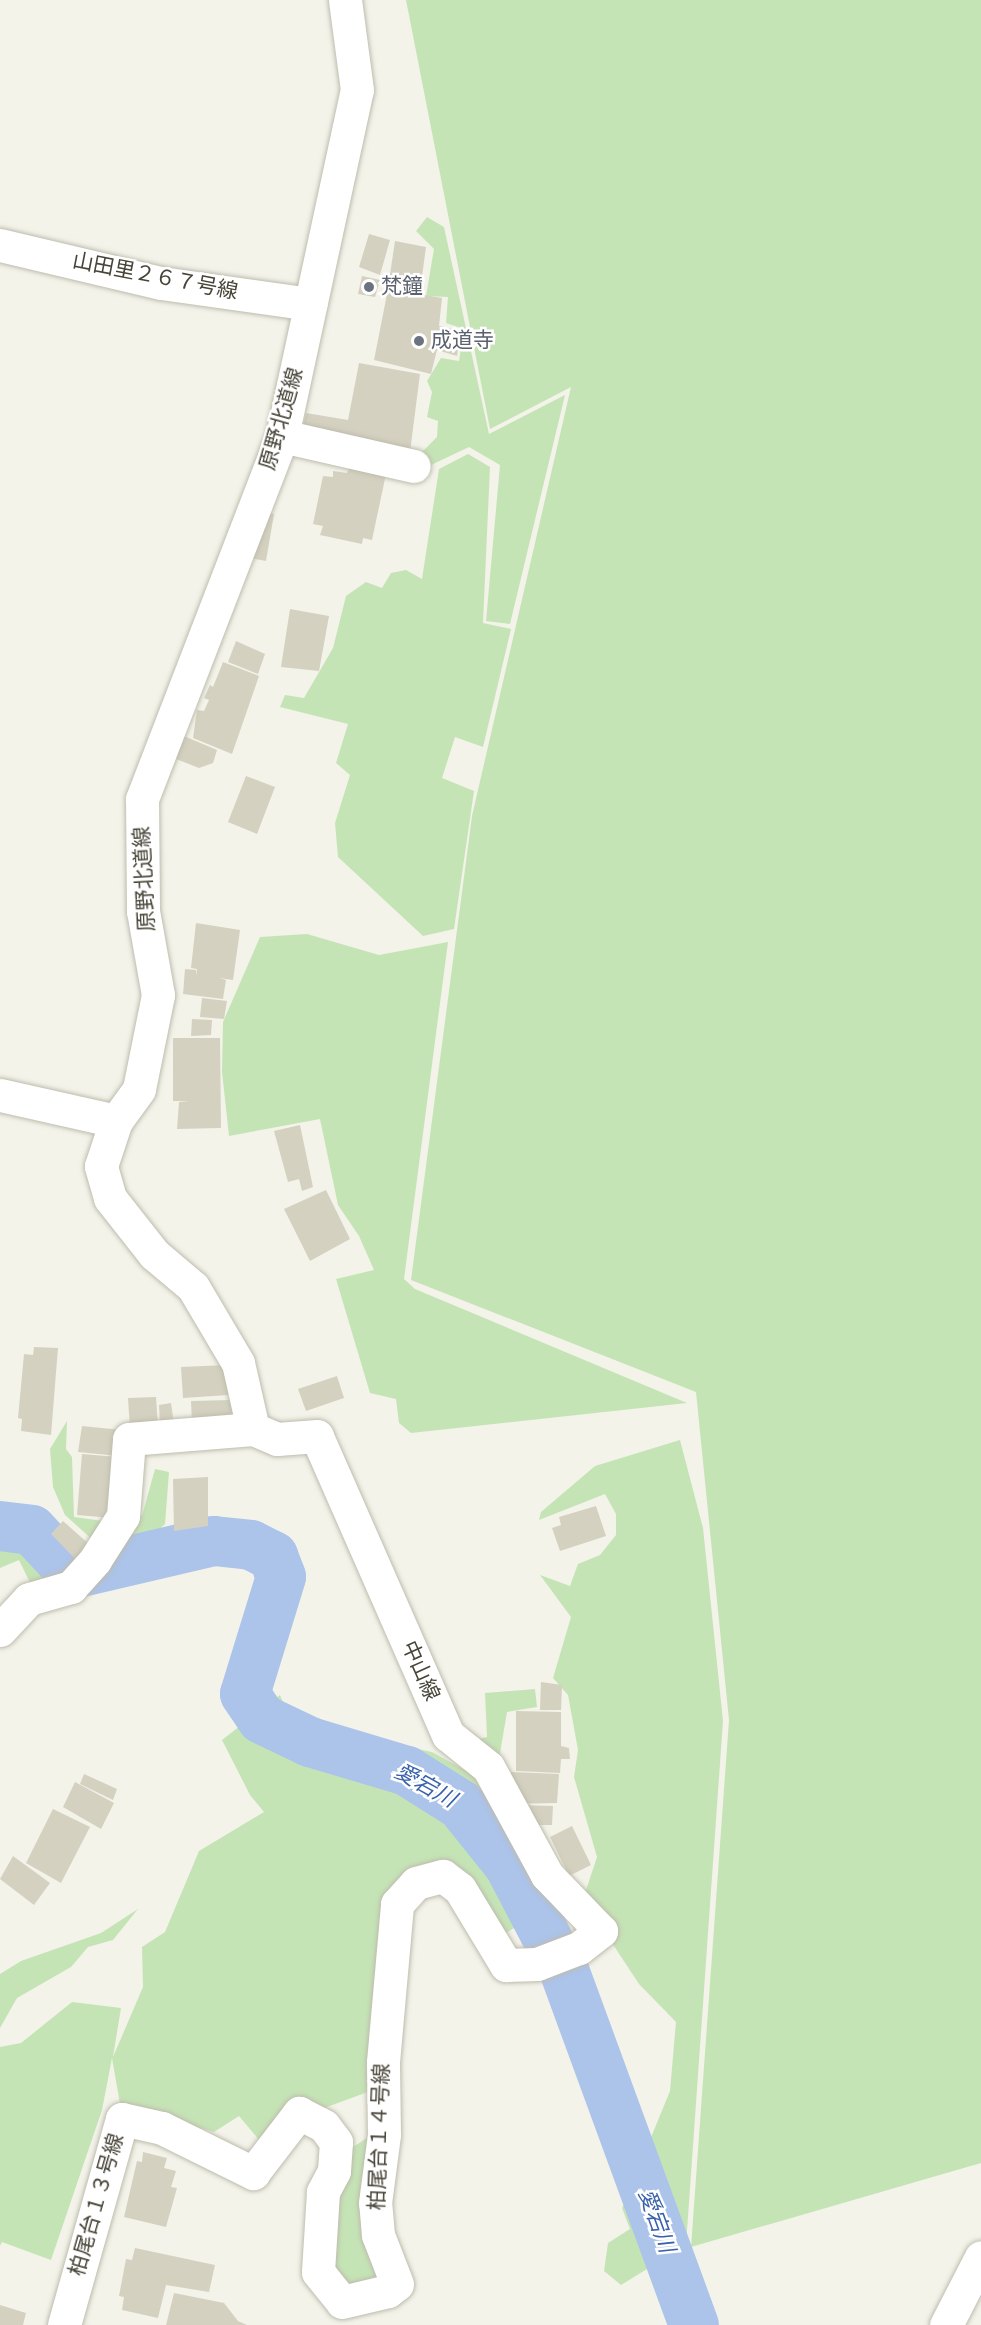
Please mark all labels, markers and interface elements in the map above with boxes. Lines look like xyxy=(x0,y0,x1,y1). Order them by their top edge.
street label: 山田里２６７号線 xyxy=(70,249,240,305)
place label: 梵鐘 xyxy=(381,274,423,300)
marker: 梵鐘 xyxy=(362,280,376,294)
place label: 成道寺 xyxy=(431,328,494,354)
marker: 成道寺 xyxy=(412,334,426,348)
street label: 原野北道線 xyxy=(255,365,309,473)
street label: 原野北道線 xyxy=(130,826,160,932)
street label: 中山線 xyxy=(396,1637,444,1705)
water label: 愛宕川 xyxy=(390,1758,460,1814)
street label: 柏尾台１４号線 xyxy=(365,2063,395,2211)
street label: 柏尾台１３号線 xyxy=(65,2131,129,2279)
water label: 愛宕川 xyxy=(632,2185,680,2257)

